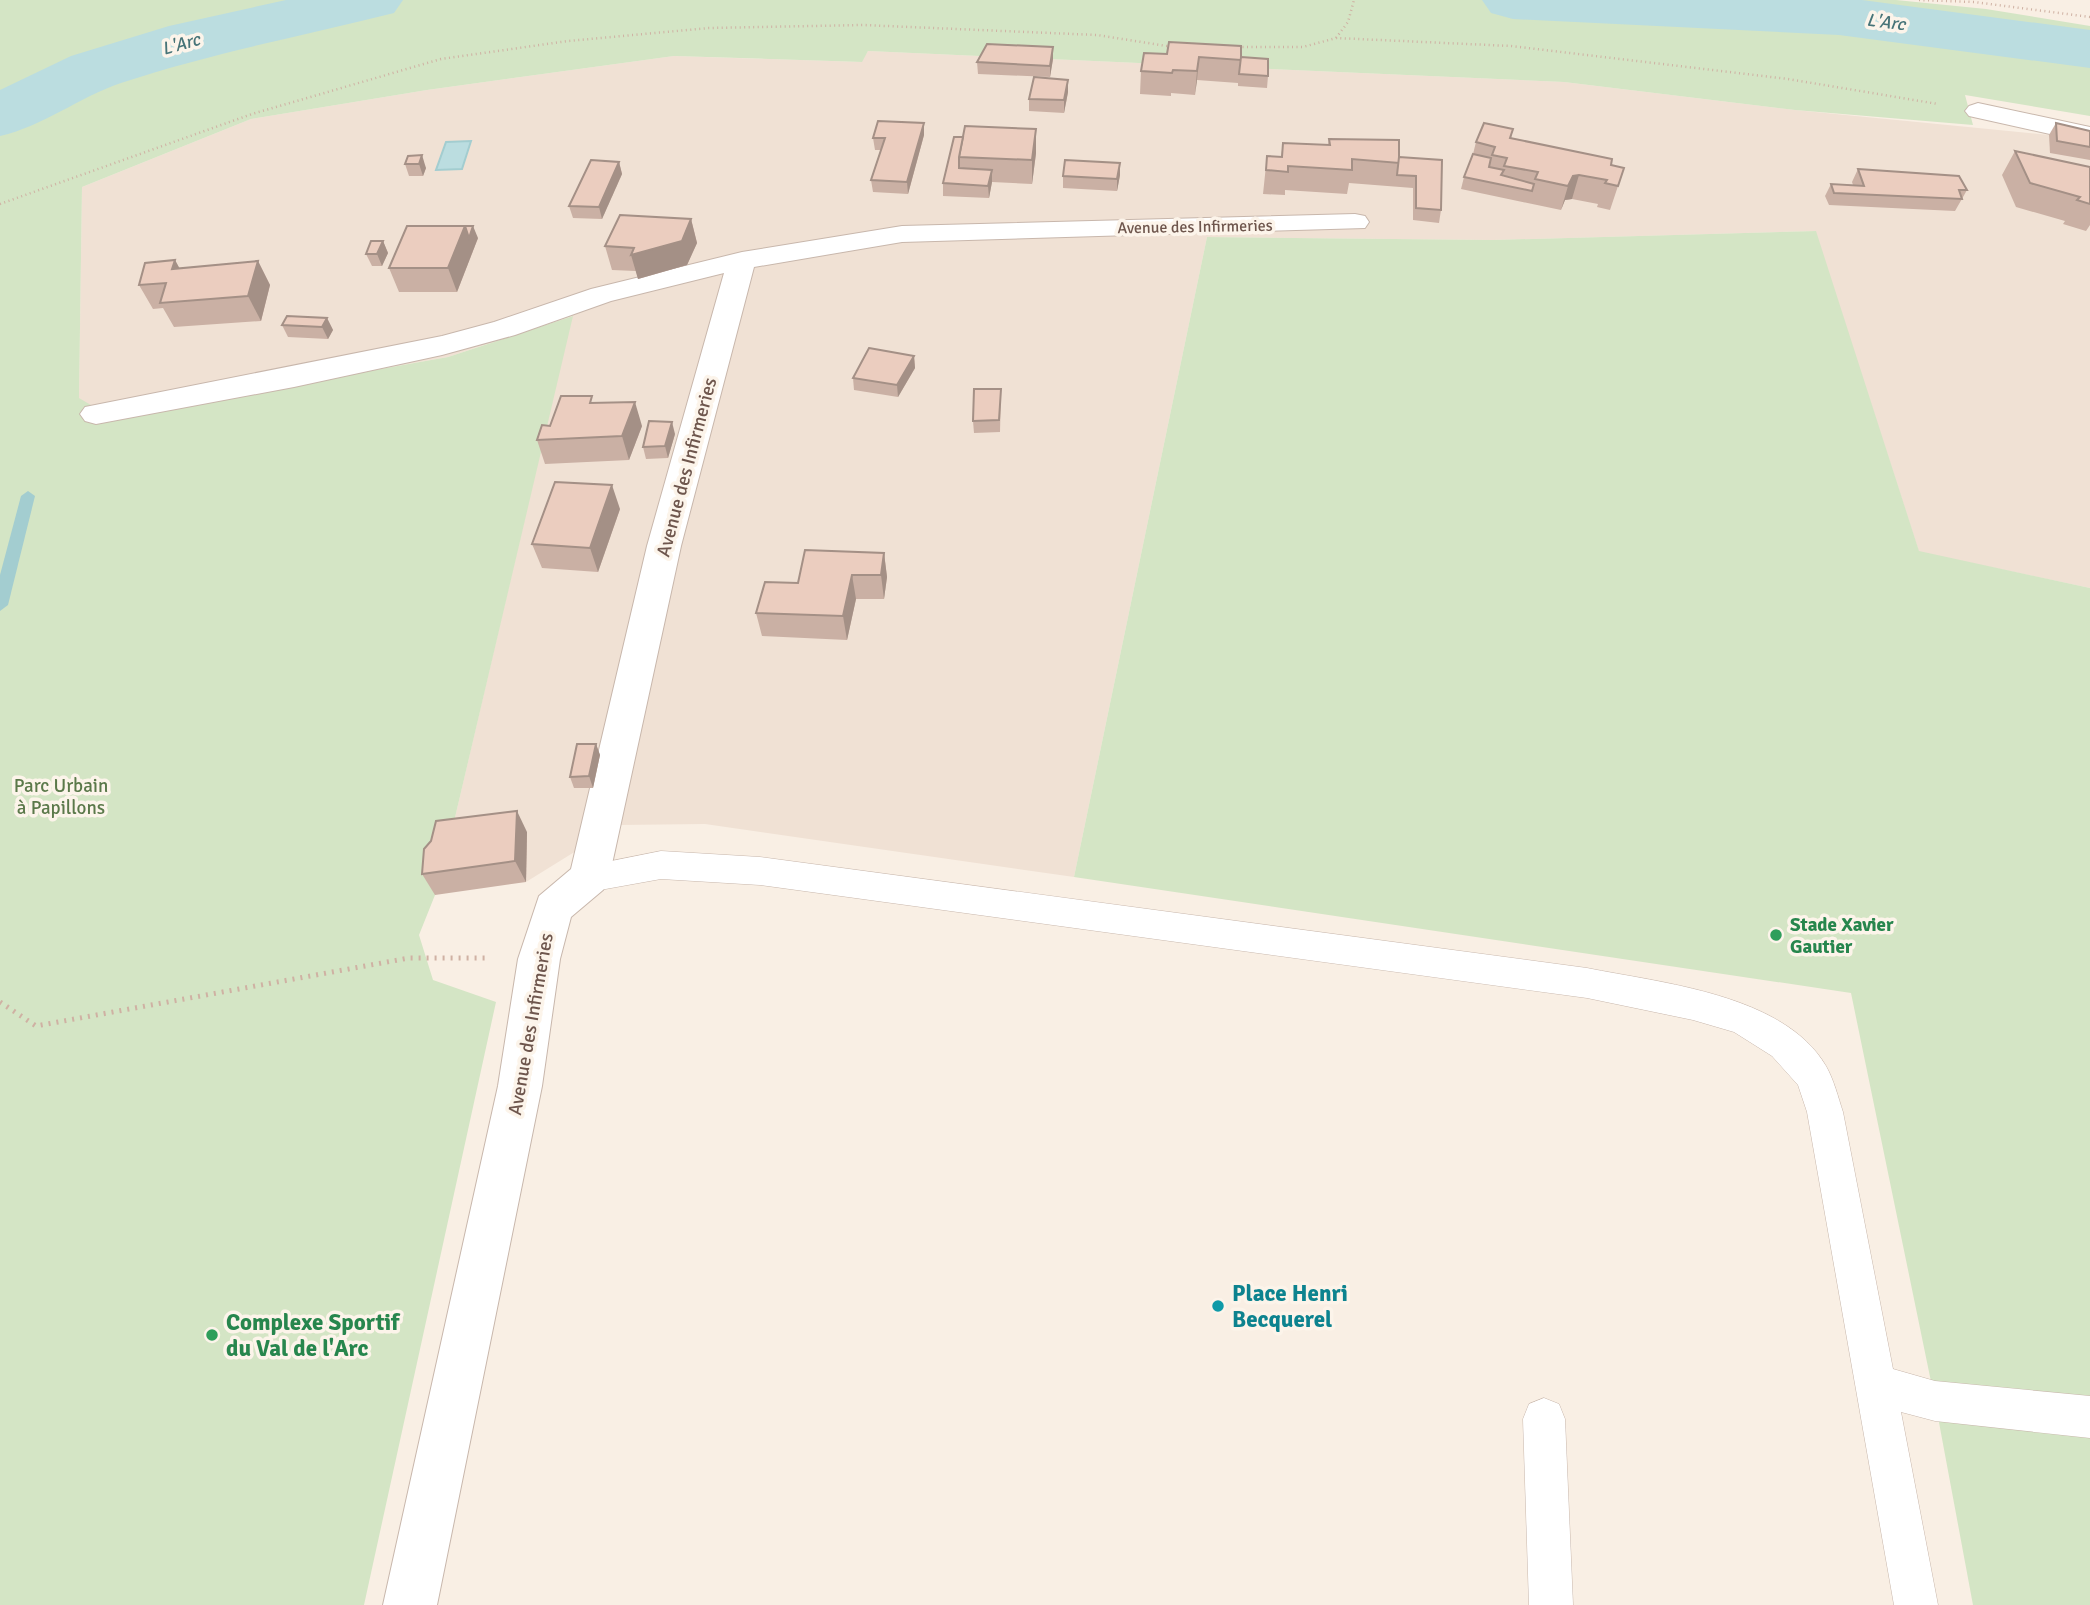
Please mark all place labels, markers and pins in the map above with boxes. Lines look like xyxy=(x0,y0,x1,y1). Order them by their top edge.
place label: Stade Xavier Gautier xyxy=(1790,913,1894,959)
marker: Stade Xavier Gautier xyxy=(1768,927,1784,943)
place label: Place Henri Becquerel xyxy=(1232,1279,1348,1334)
marker: Place Henri Becquerel xyxy=(1210,1298,1226,1314)
place label: Complexe Sportif du Val de l'Arc xyxy=(226,1308,401,1363)
marker: Complexe Sportif du Val de l'Arc xyxy=(204,1327,220,1343)

